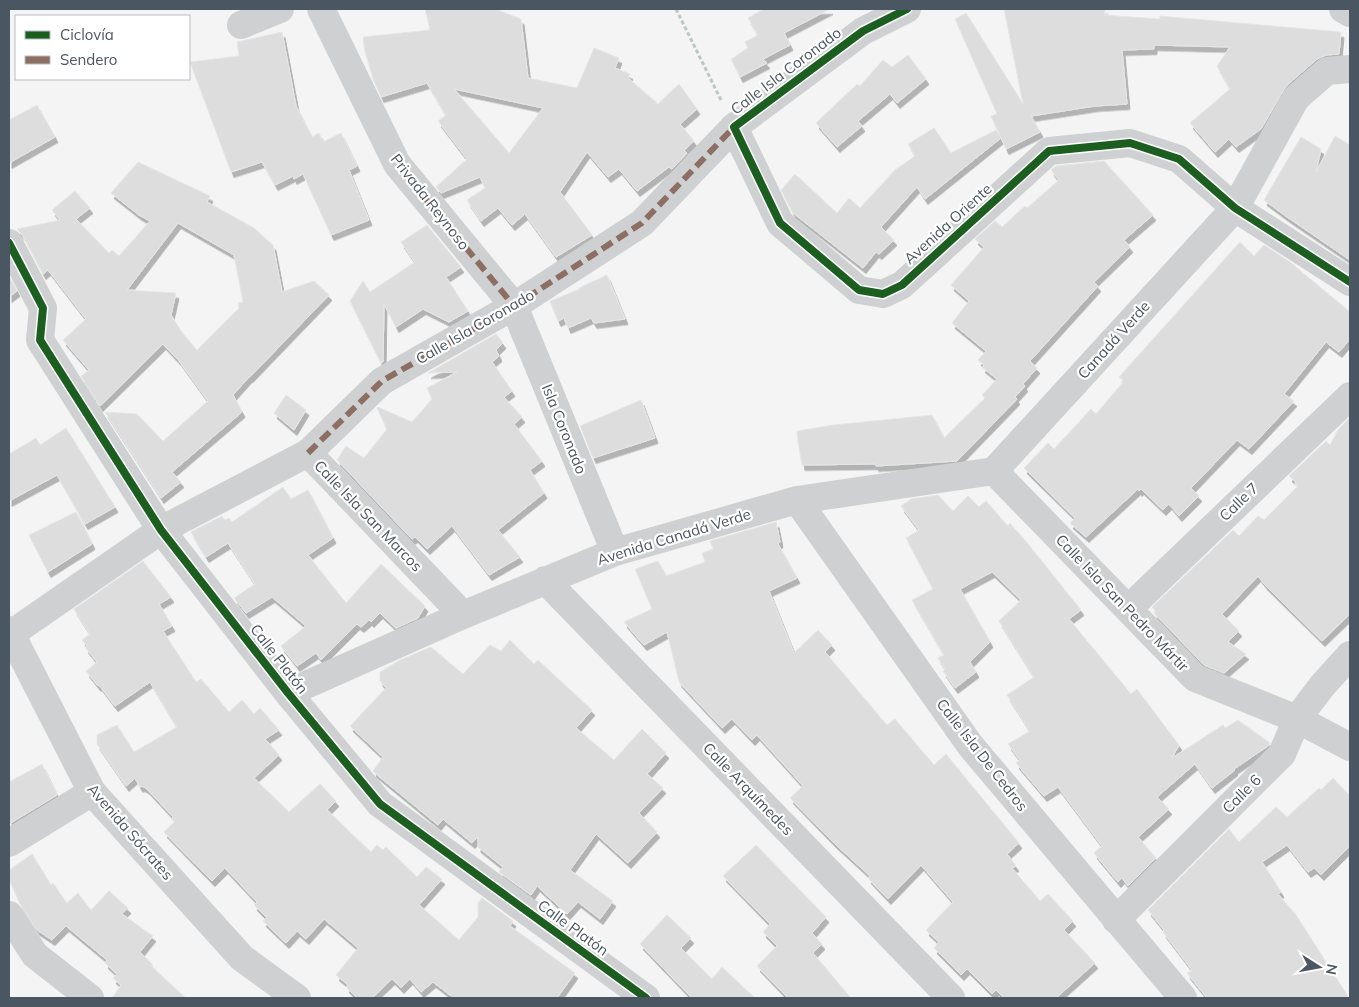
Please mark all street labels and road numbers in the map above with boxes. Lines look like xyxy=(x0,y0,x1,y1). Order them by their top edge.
street label: Calle Isla Coronado xyxy=(727,23,845,118)
street label: Privada Reynoso xyxy=(387,150,474,254)
street label: Avenida Oriente xyxy=(900,179,996,268)
street label: Calle Isla Coronado xyxy=(412,285,537,368)
street label: Canadá Verde xyxy=(1073,297,1154,383)
street label: Isla Coronado xyxy=(538,381,591,477)
street label: Calle Isla San Marcos xyxy=(310,456,426,575)
street label: Calle 7 xyxy=(1215,478,1262,525)
street label: Avenida Canadá Verde xyxy=(595,504,753,569)
street label: Calle Isla San Pedro Mártir xyxy=(1052,530,1193,676)
street label: Calle Platón xyxy=(246,620,312,697)
street label: Calle Isla De Cedros xyxy=(933,695,1032,815)
street label: Calle Arquímedes xyxy=(699,738,797,839)
street label: Calle 6 xyxy=(1218,770,1265,817)
street label: Avenida Sócrates xyxy=(83,780,177,884)
street label: Calle Platón xyxy=(534,895,612,960)

